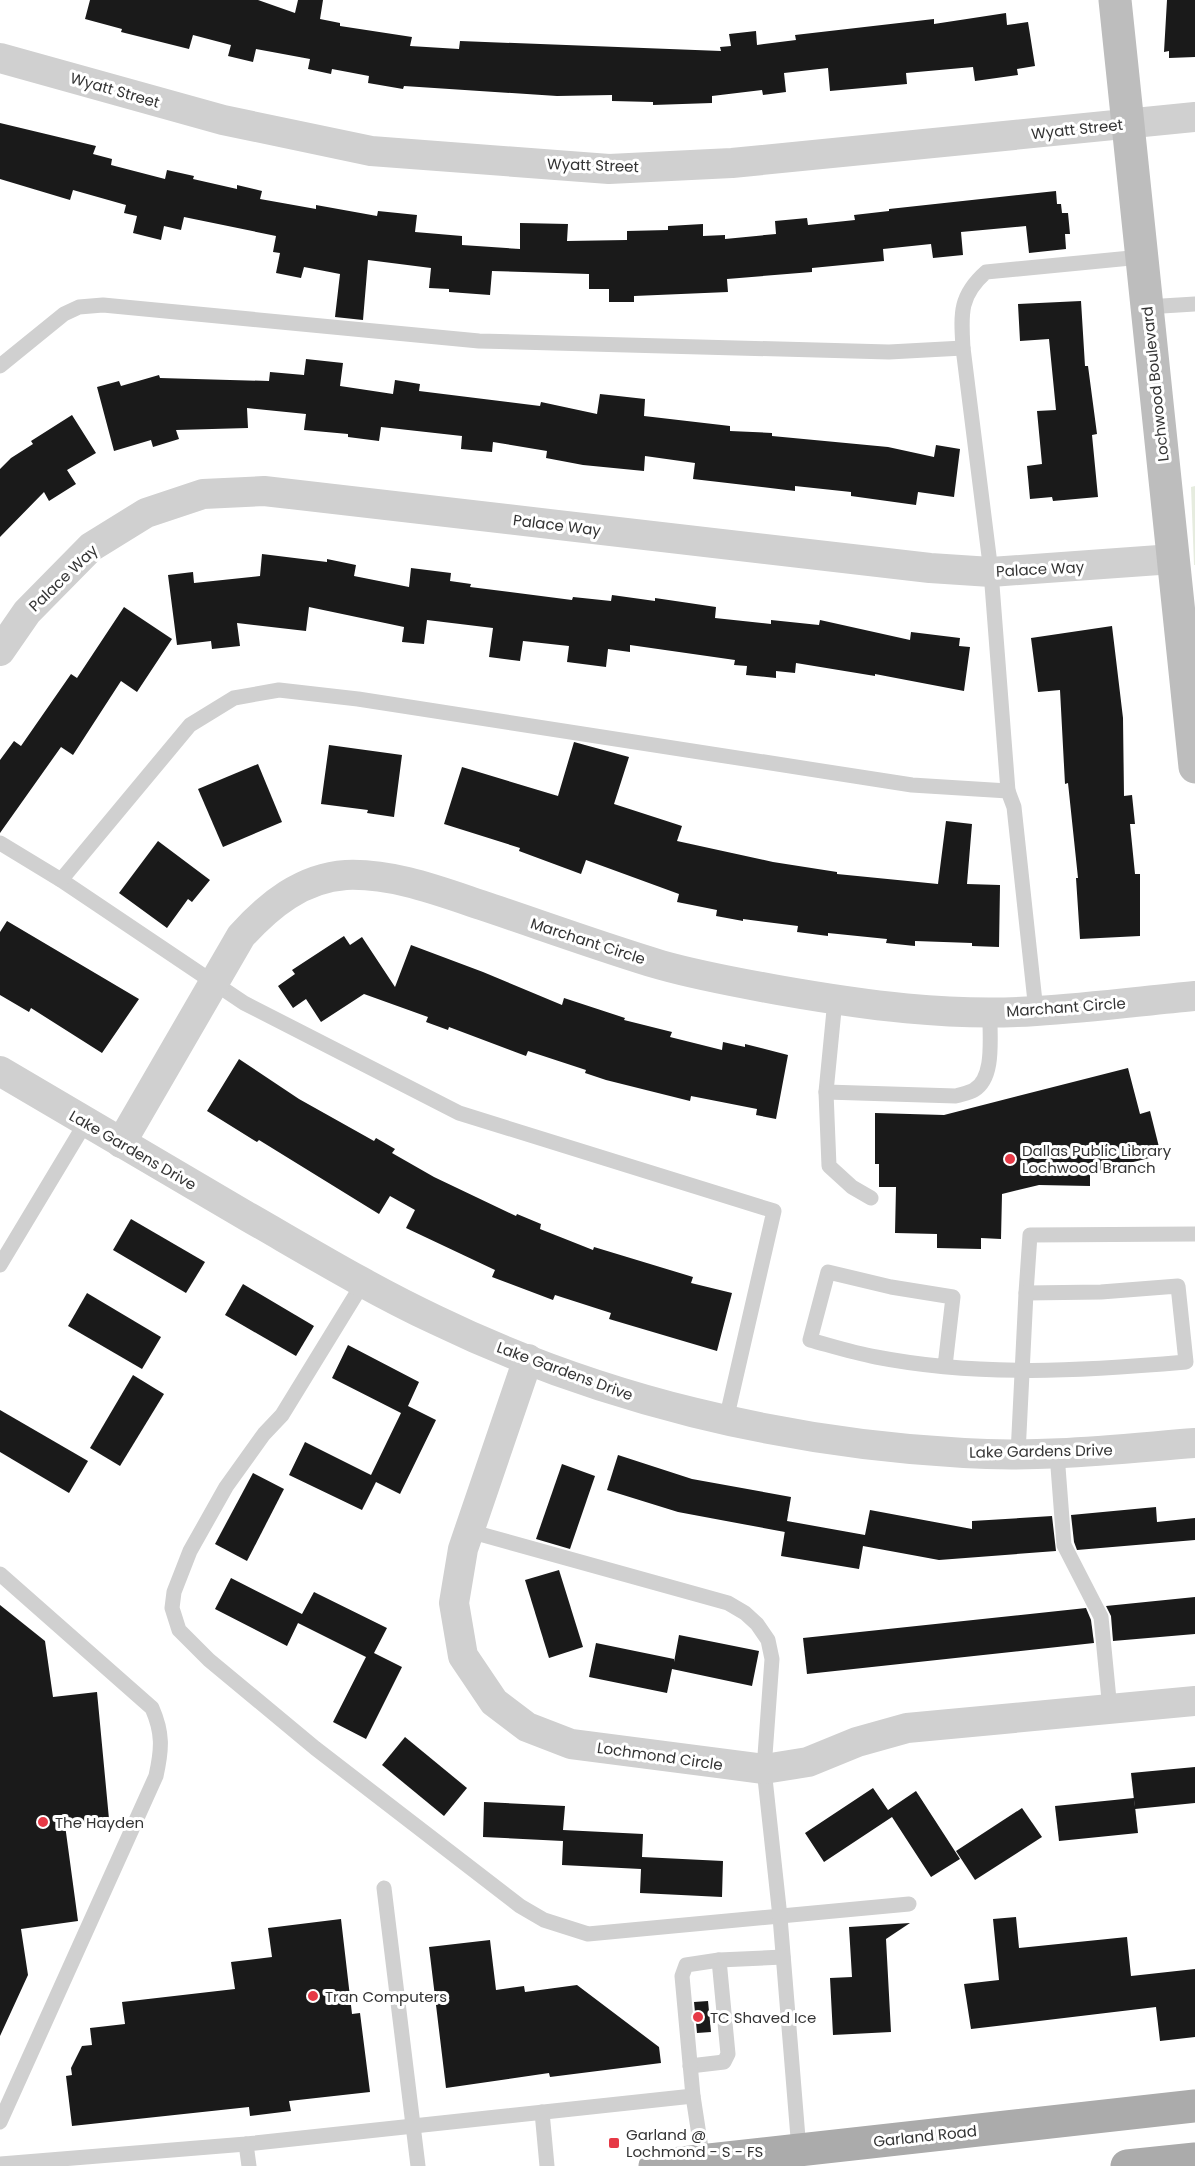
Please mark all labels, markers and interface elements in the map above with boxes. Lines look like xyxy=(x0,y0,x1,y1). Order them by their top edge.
street label: Wyatt Street xyxy=(68,67,162,113)
street label: Wyatt Street xyxy=(1030,114,1124,144)
street label: Wyatt Street xyxy=(547,153,639,177)
street label: Lochwood Boulevard xyxy=(1136,305,1174,463)
street label: Palace Way xyxy=(512,509,603,541)
street label: Palace Way xyxy=(24,539,102,616)
street label: Palace Way xyxy=(995,556,1085,582)
street label: Marchant Circle xyxy=(528,913,648,969)
street label: Marchant Circle xyxy=(1006,992,1126,1022)
street label: Lake Gardens Drive xyxy=(66,1105,200,1195)
place label: Dallas Public Library Lochwood Branch xyxy=(1022,1140,1172,1178)
marker: Dallas Public Library Lochwood Branch xyxy=(1003,1152,1017,1166)
street label: Lake Gardens Drive xyxy=(494,1337,636,1405)
street label: Lake Gardens Drive xyxy=(969,1439,1113,1463)
street label: Lochmond Circle xyxy=(596,1737,724,1775)
place label: The Hayden xyxy=(55,1812,144,1833)
marker: The Hayden xyxy=(36,1815,50,1829)
place label: Tran Computers xyxy=(325,1986,447,2007)
marker: Tran Computers xyxy=(306,1989,320,2003)
place label: TC Shaved Ice xyxy=(710,2007,816,2028)
marker: TC Shaved Ice xyxy=(691,2010,705,2024)
street label: Garland Road xyxy=(872,2120,978,2152)
place label: Garland @ Lochmond - S - FS xyxy=(626,2124,763,2162)
marker: Garland @ Lochmond - S - FS xyxy=(607,2136,621,2150)

